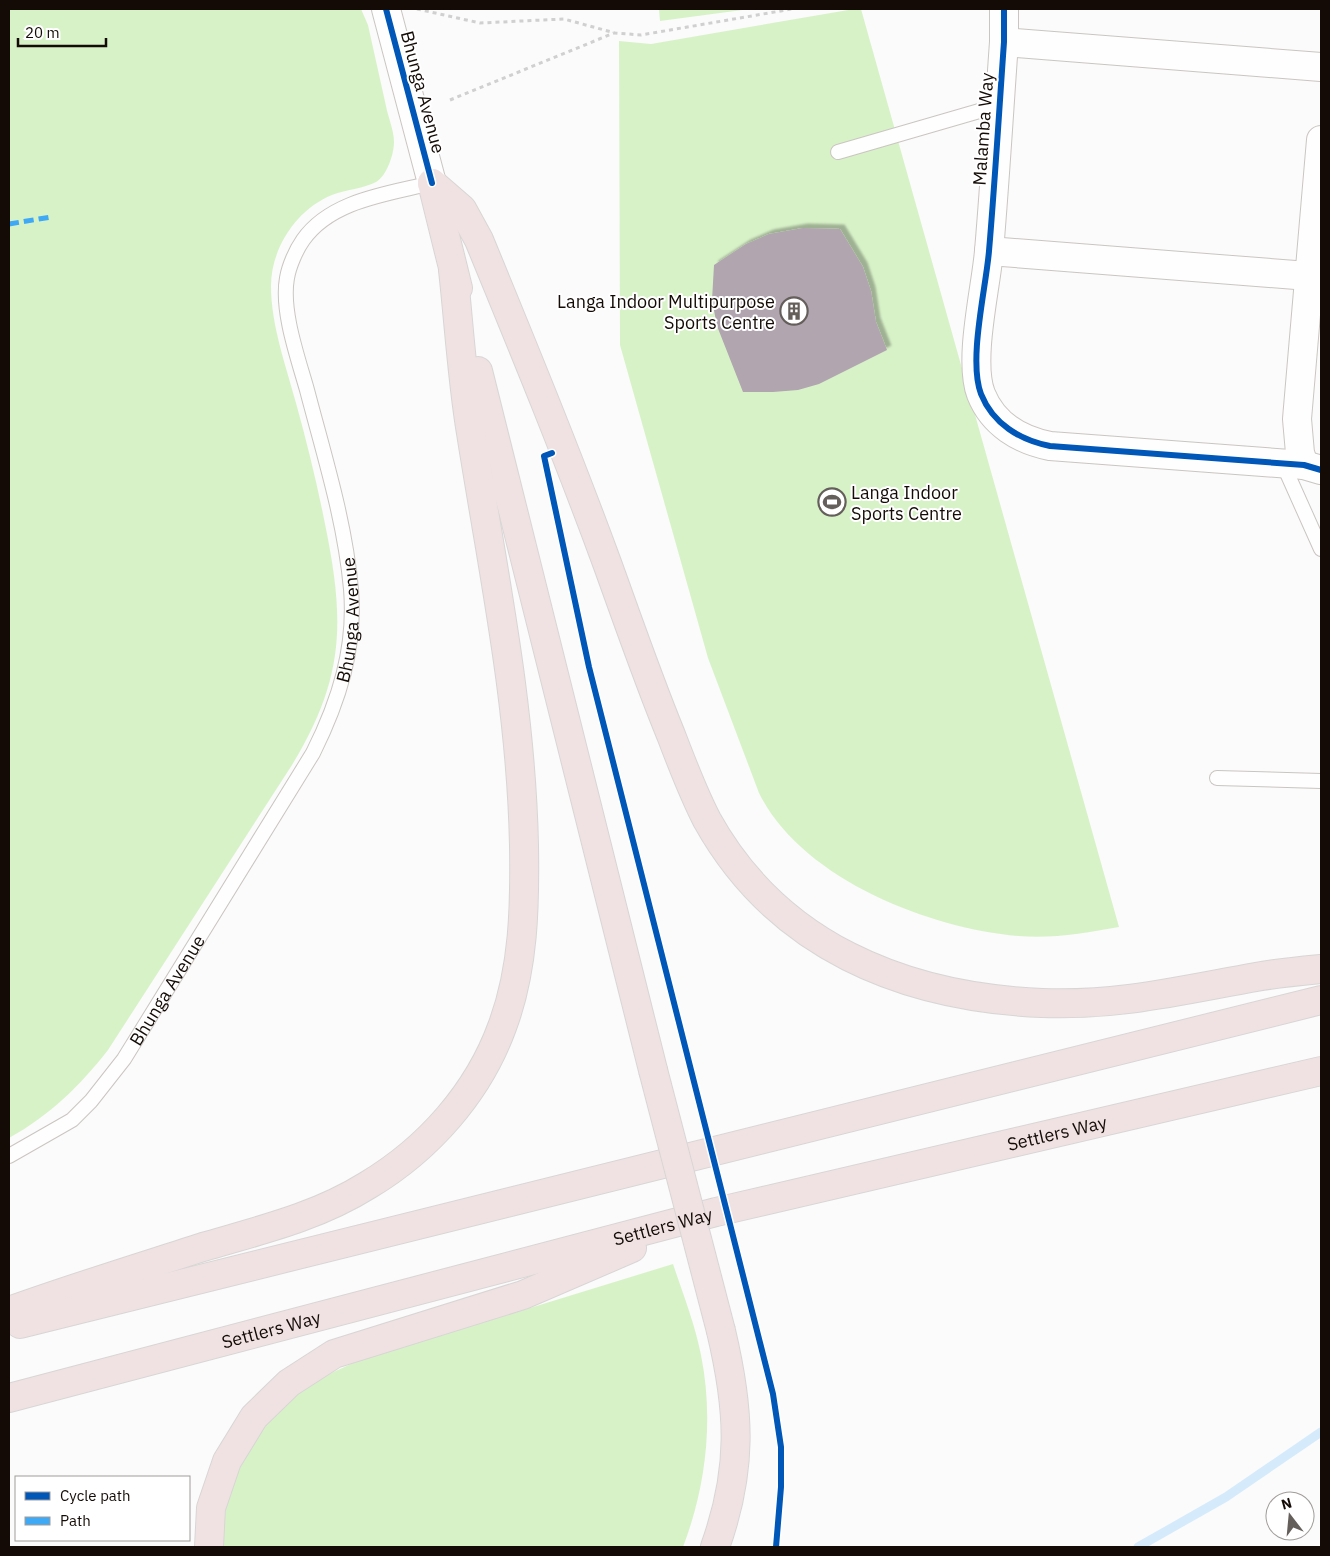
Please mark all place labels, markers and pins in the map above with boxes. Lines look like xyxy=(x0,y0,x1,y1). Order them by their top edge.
place label: Langa Indoor Multipurpose Sports Centre xyxy=(557,290,775,334)
building icon: Langa Indoor Multipurpose Sports Centre xyxy=(779,296,809,326)
place label: Langa Indoor Sports Centre xyxy=(851,481,962,525)
sports icon: Langa Indoor Sports Centre xyxy=(817,487,847,517)

